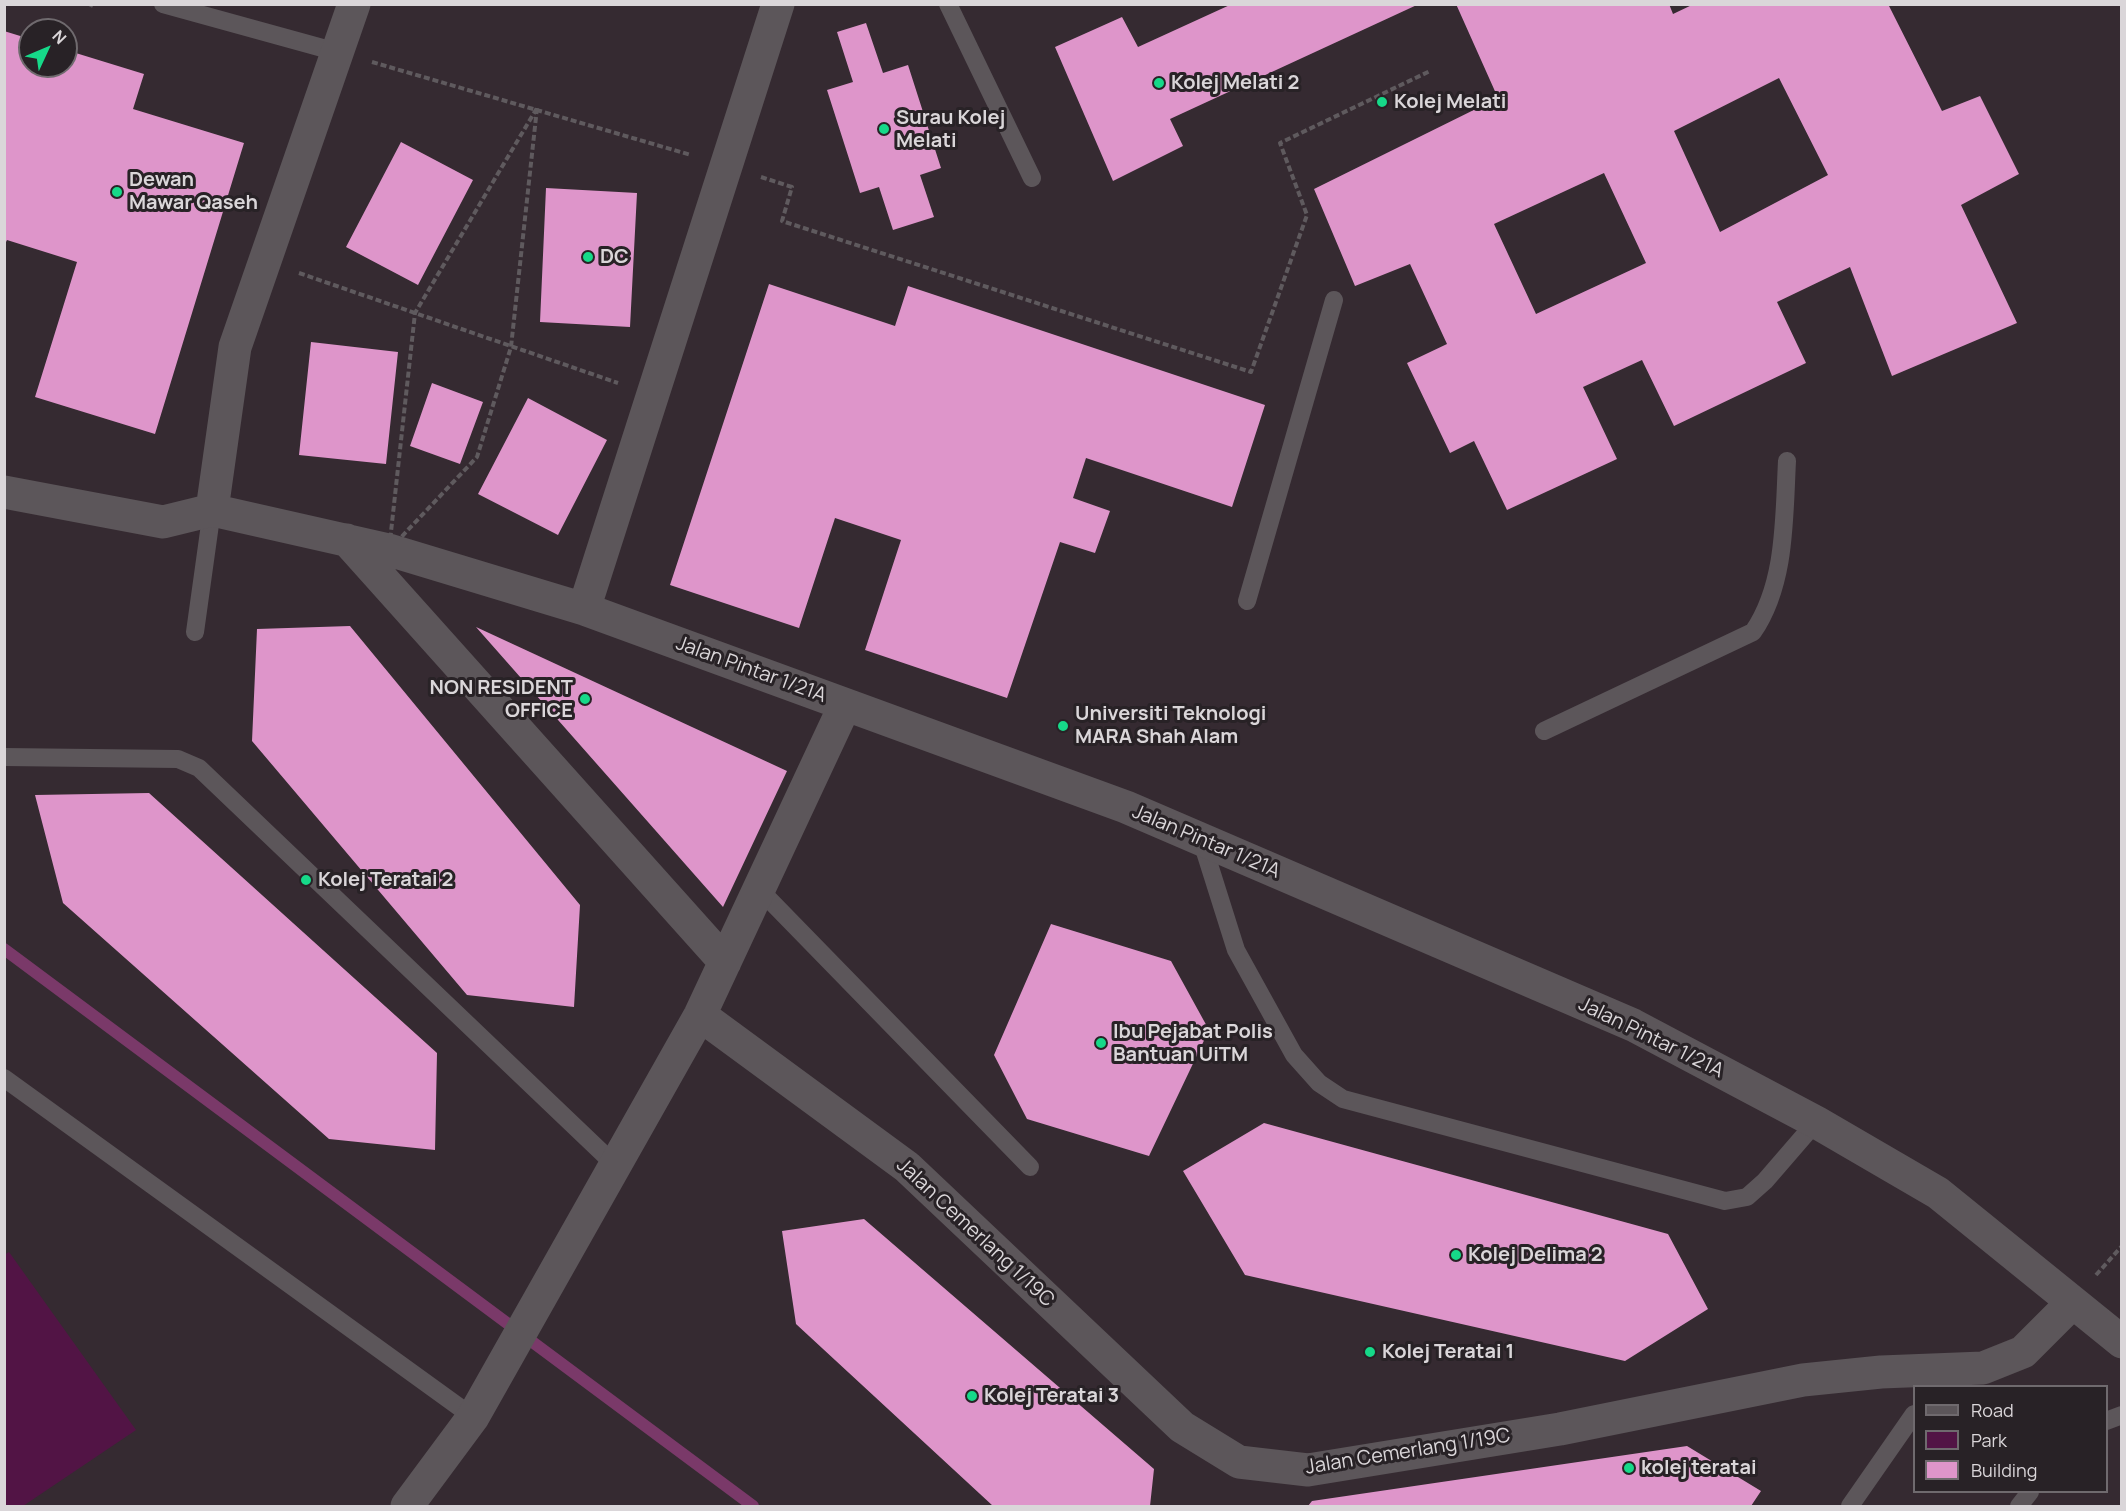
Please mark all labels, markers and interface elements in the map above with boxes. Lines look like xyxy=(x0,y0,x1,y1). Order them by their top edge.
north arrow xyxy=(18,18,78,78)
text: N xyxy=(48,25,71,49)
place label: Kolej Melati 2 xyxy=(1171,71,1299,95)
marker: Kolej Melati 2 xyxy=(1152,76,1166,90)
place label: Kolej Melati xyxy=(1394,90,1506,114)
marker: Kolej Melati xyxy=(1375,95,1389,109)
place label: Surau Kolej Melati xyxy=(896,106,1005,153)
marker: Surau Kolej Melati xyxy=(877,122,891,136)
place label: Dewan Mawar Qaseh xyxy=(129,168,258,215)
marker: Dewan Mawar Qaseh xyxy=(110,185,124,199)
place label: DC xyxy=(600,245,629,269)
marker: DC xyxy=(581,250,595,264)
street label: Jalan Pintar 1/21A xyxy=(672,632,830,708)
place label: NON RESIDENT OFFICE xyxy=(430,676,573,723)
marker: NON RESIDENT OFFICE xyxy=(578,692,592,706)
place label: Universiti Teknologi MARA Shah Alam xyxy=(1075,702,1266,749)
marker: Universiti Teknologi MARA Shah Alam xyxy=(1056,719,1070,733)
street label: Jalan Pintar 1/21A xyxy=(1128,800,1284,884)
place label: Kolej Teratai 2 xyxy=(318,868,453,892)
marker: Kolej Teratai 2 xyxy=(299,873,313,887)
street label: Jalan Pintar 1/21A xyxy=(1575,992,1727,1084)
place label: Ibu Pejabat Polis Bantuan UiTM xyxy=(1113,1020,1273,1067)
marker: Ibu Pejabat Polis Bantuan UiTM xyxy=(1094,1036,1108,1050)
street label: Jalan Cemerlang 1/19C xyxy=(891,1154,1059,1312)
place label: Kolej Delima 2 xyxy=(1468,1243,1603,1267)
marker: Kolej Delima 2 xyxy=(1449,1248,1463,1262)
place label: Kolej Teratai 1 xyxy=(1382,1340,1514,1364)
marker: Kolej Teratai 1 xyxy=(1363,1345,1377,1359)
place label: Kolej Teratai 3 xyxy=(984,1384,1119,1408)
legend xyxy=(1913,1385,2108,1493)
marker: Kolej Teratai 3 xyxy=(965,1389,979,1403)
text: Road xyxy=(1971,1398,2014,1422)
street label: Jalan Cemerlang 1/19C xyxy=(1304,1424,1512,1480)
text: Park xyxy=(1971,1428,2007,1452)
place label: kolej teratai xyxy=(1641,1456,1757,1480)
text: Building xyxy=(1971,1458,2037,1482)
marker: kolej teratai xyxy=(1622,1461,1636,1475)

